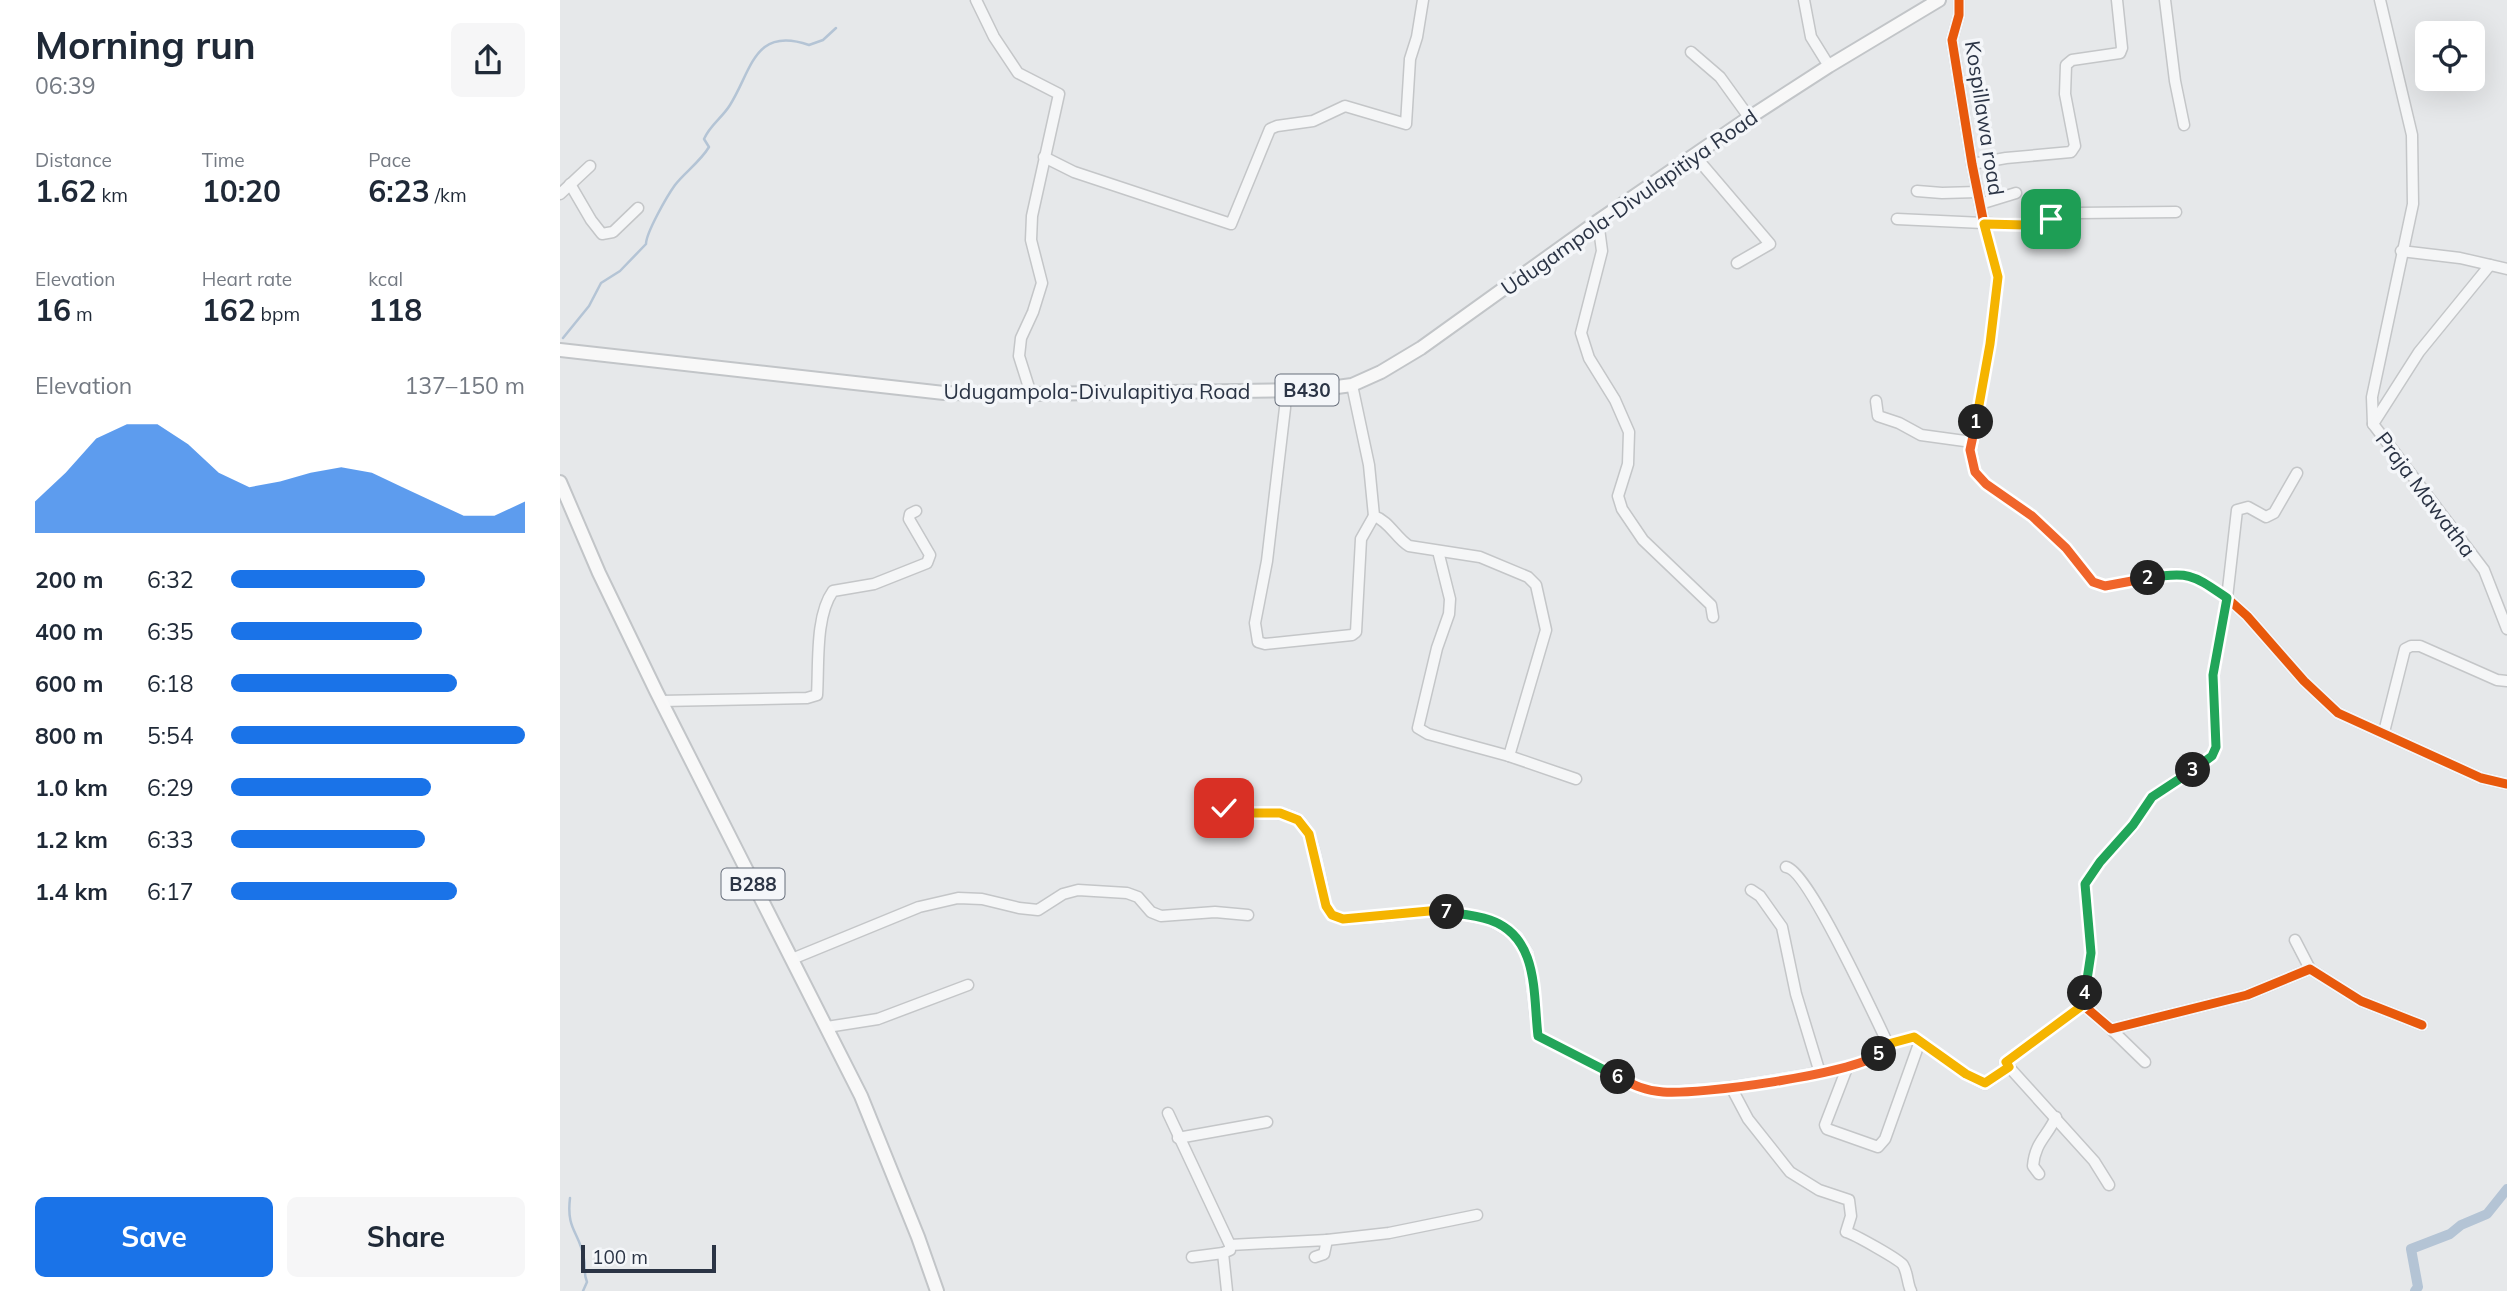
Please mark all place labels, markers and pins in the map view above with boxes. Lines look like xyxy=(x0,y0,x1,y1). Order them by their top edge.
pin xyxy=(2021,189,2081,249)
pin: 1 xyxy=(1958,404,1994,440)
pin: 2 xyxy=(2130,560,2166,596)
pin: 3 xyxy=(2176,752,2210,788)
pin xyxy=(1194,778,1254,838)
pin: 7 xyxy=(1430,894,1464,930)
pin: 4 xyxy=(2068,976,2102,1010)
pin: 5 xyxy=(1862,1036,1896,1072)
pin: 6 xyxy=(1600,1060,1636,1094)

